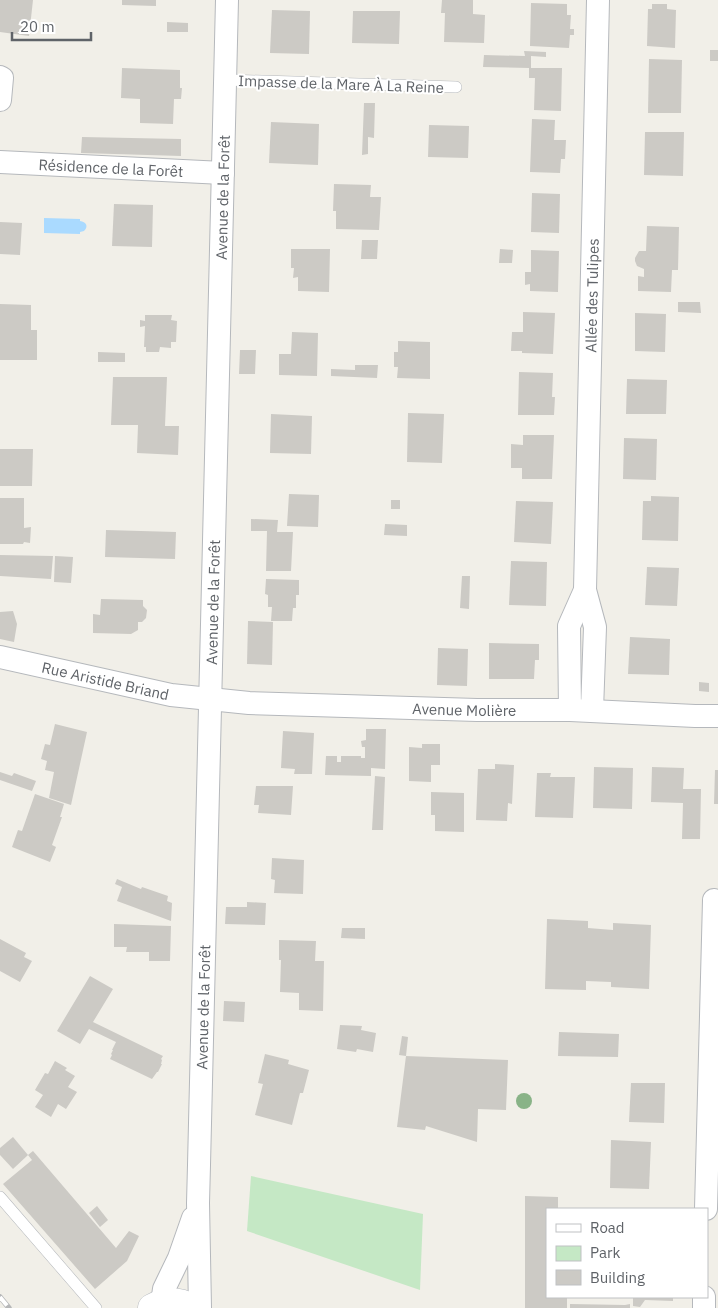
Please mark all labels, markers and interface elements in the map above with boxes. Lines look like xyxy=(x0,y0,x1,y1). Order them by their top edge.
scale bar xyxy=(12,10,91,42)
text: 20 m xyxy=(20,17,55,36)
street label: Impasse de la Mare À La Reine xyxy=(238,71,444,97)
street label: Avenue de la Forêt xyxy=(211,134,233,260)
street label: Résidence de la Forêt xyxy=(38,154,184,181)
street label: Allée des Tulipes xyxy=(581,238,602,353)
street label: Avenue de la Forêt xyxy=(202,539,224,665)
street label: Rue Aristide Briand xyxy=(40,657,171,704)
street label: Avenue Molière xyxy=(412,699,516,720)
street label: Avenue de la Forêt xyxy=(192,944,214,1070)
legend xyxy=(546,1208,708,1298)
text: Road xyxy=(590,1218,625,1237)
text: Park xyxy=(590,1243,620,1262)
text: Building xyxy=(590,1268,645,1287)

